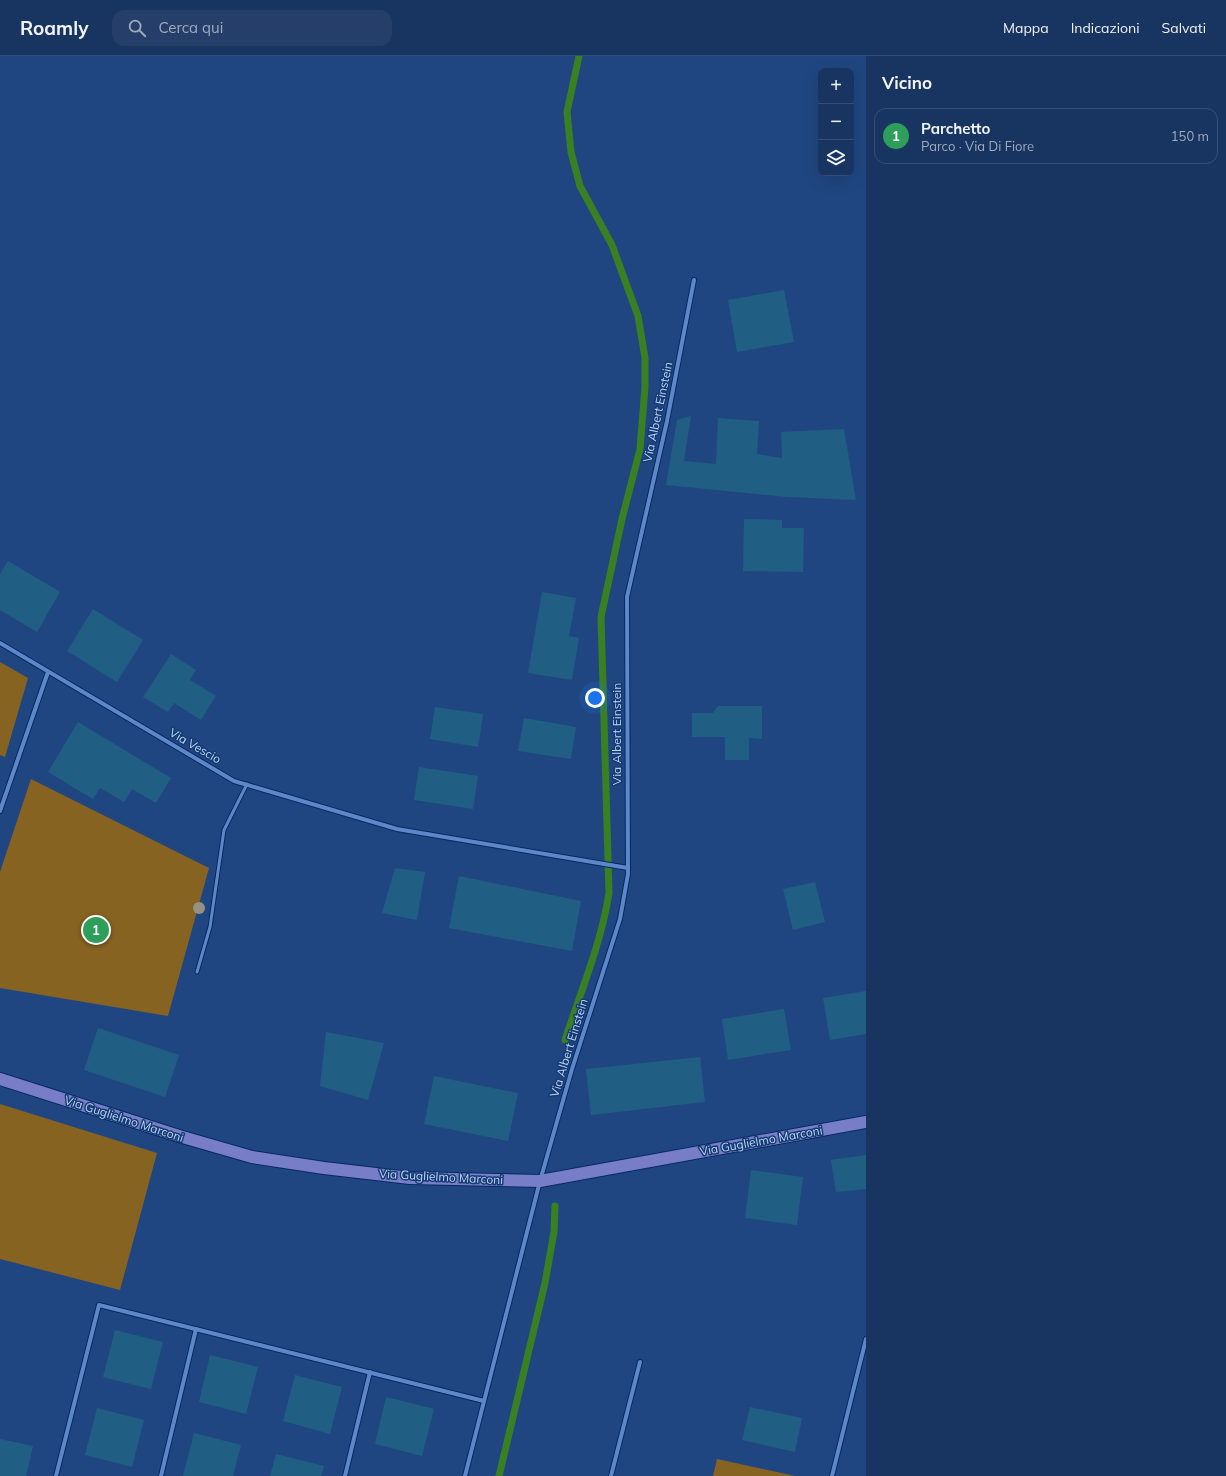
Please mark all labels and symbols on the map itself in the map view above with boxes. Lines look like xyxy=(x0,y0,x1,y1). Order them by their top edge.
street label: Via Albert Einstein xyxy=(640,360,675,464)
street label: Via Albert Einstein xyxy=(609,683,624,785)
your location xyxy=(585,688,605,708)
street label: Via Vescio xyxy=(167,725,224,766)
pin: 1 xyxy=(83,915,109,945)
street label: Via Albert Einstein xyxy=(546,997,591,1099)
street label: Via Guglielmo Marconi xyxy=(63,1092,186,1145)
street label: Via Guglielmo Marconi xyxy=(698,1122,824,1159)
street label: Via Guglielmo Marconi xyxy=(378,1166,504,1187)

